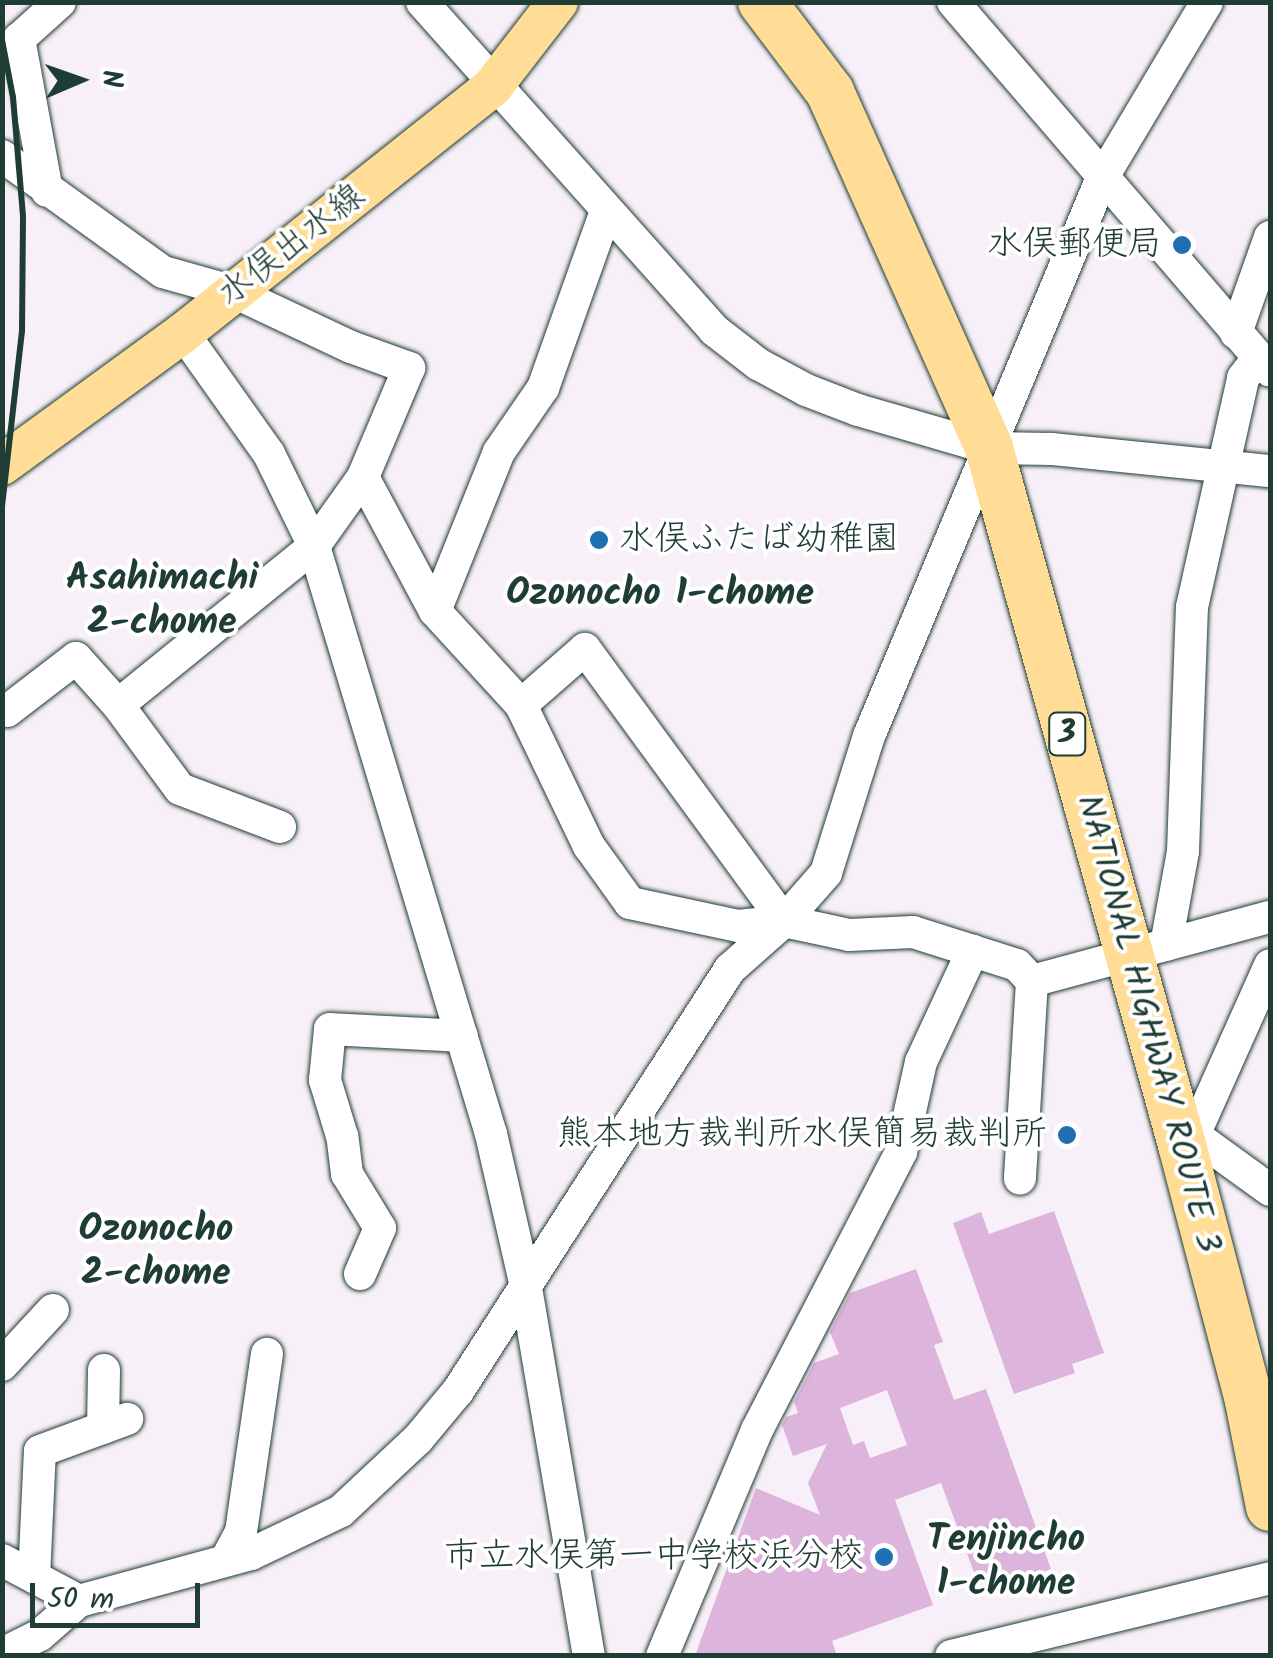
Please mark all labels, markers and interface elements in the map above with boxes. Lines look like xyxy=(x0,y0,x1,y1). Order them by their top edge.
north arrow xyxy=(30,30,130,130)
text: N xyxy=(88,69,133,89)
street label: 水俣出水線 xyxy=(210,176,374,316)
place label: 水俣郵便局 xyxy=(987,224,1162,266)
marker: 水俣郵便局 xyxy=(1171,234,1193,256)
place label: 水俣ふたば幼稚園 xyxy=(619,519,899,561)
marker: 水俣ふたば幼稚園 xyxy=(588,529,610,551)
district label: Asahimachi 2-chome xyxy=(66,557,258,646)
district label: Ozonocho 1-chome xyxy=(506,572,814,618)
road number: 3 xyxy=(1047,707,1087,761)
street label: NATIONAL HIGHWAY ROUTE 3 xyxy=(1066,791,1228,1257)
place label: 熊本地方裁判所水俣簡易裁判所 xyxy=(557,1114,1047,1156)
marker: 熊本地方裁判所水俣簡易裁判所 xyxy=(1056,1124,1078,1146)
district label: Ozonocho 2-chome xyxy=(79,1208,233,1298)
district label: Tenjincho 1-chome xyxy=(927,1518,1085,1608)
place label: 市立水俣第一中学校浜分校 xyxy=(444,1536,864,1578)
marker: 市立水俣第一中学校浜分校 xyxy=(873,1546,895,1568)
scale bar xyxy=(35,1563,205,1625)
text: 50 m xyxy=(47,1576,114,1624)

